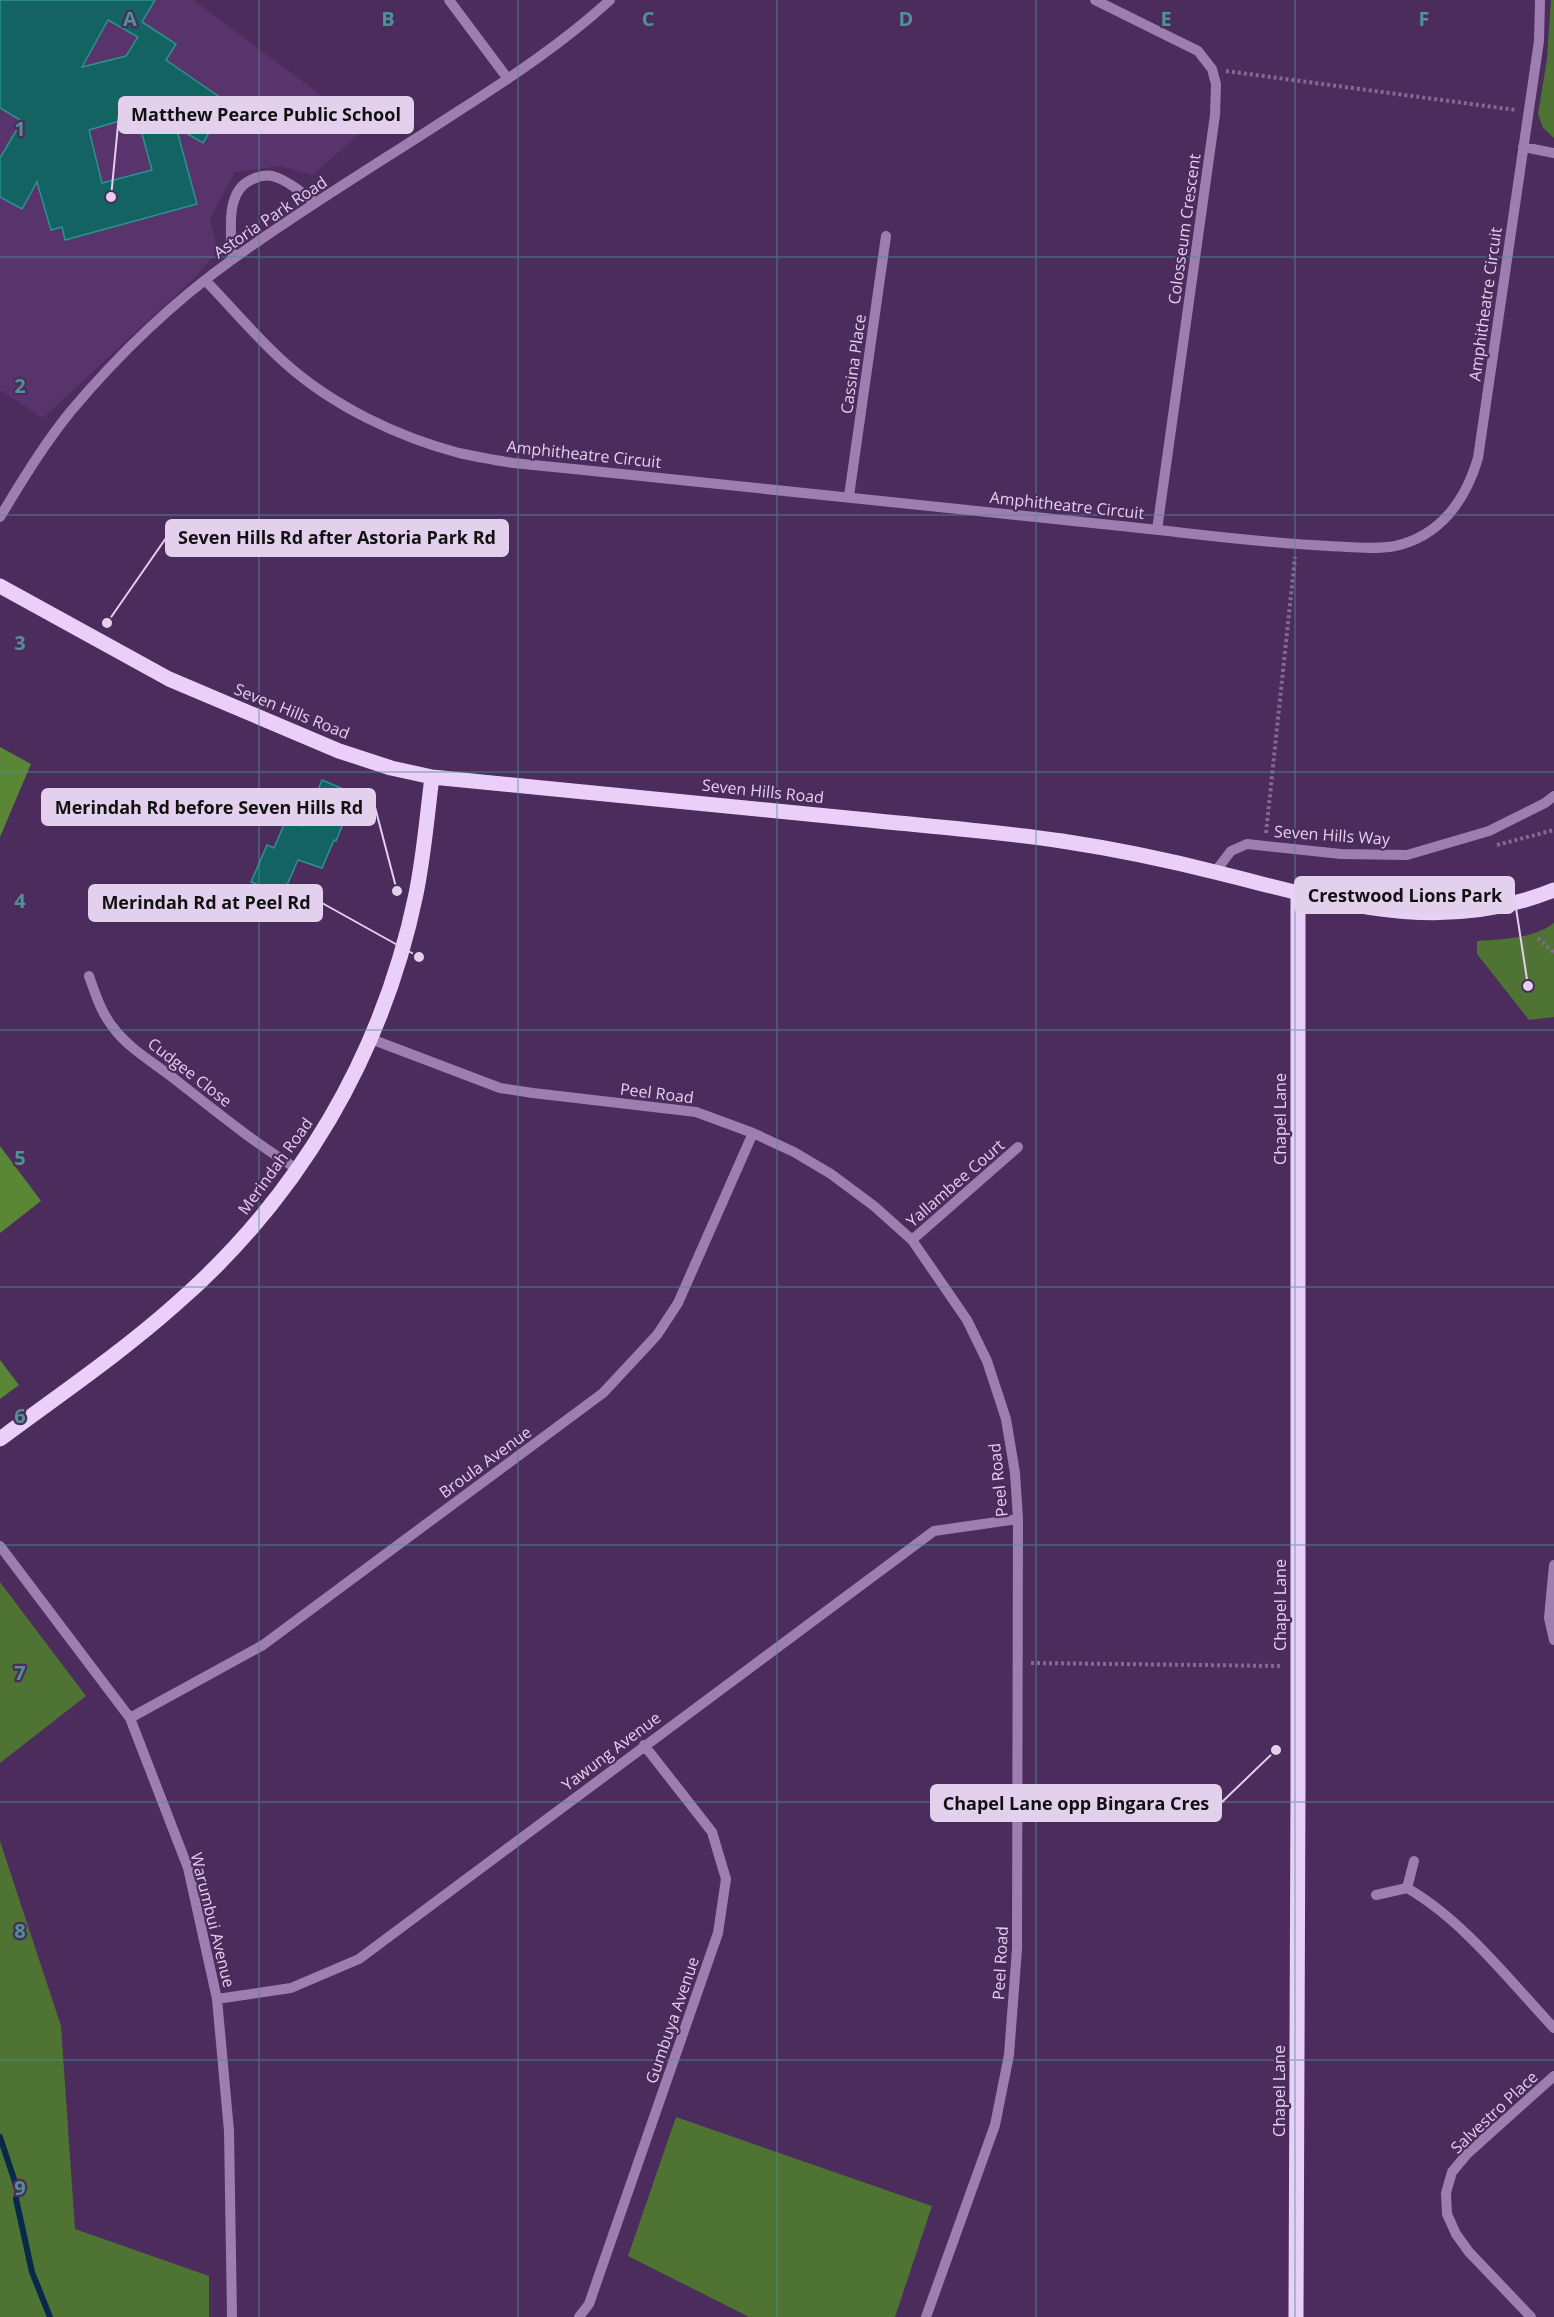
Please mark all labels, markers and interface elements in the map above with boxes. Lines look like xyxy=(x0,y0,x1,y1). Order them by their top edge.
text: A xyxy=(123,5,137,32)
text: B xyxy=(381,5,395,32)
text: C xyxy=(642,5,655,32)
text: D xyxy=(899,5,913,32)
text: E xyxy=(1160,5,1172,32)
text: F xyxy=(1419,5,1429,32)
callout: Matthew Pearce Public School xyxy=(119,97,413,133)
text: Matthew Pearce Public School xyxy=(131,102,401,126)
text: 1 xyxy=(14,115,26,142)
street label: Colosseum Crescent xyxy=(1163,152,1205,306)
street label: Astoria Park Road xyxy=(209,171,331,263)
street label: Amphitheatre Circuit xyxy=(1463,225,1507,382)
street label: Cassina Place xyxy=(835,313,871,415)
text: 2 xyxy=(14,372,26,399)
street label: Amphitheatre Circuit xyxy=(506,435,663,473)
street label: Amphitheatre Circuit xyxy=(989,486,1146,524)
callout: Seven Hills Rd after Astoria Park Rd xyxy=(166,520,508,556)
text: Seven Hills Rd after Astoria Park Rd xyxy=(178,525,496,549)
text: 3 xyxy=(14,629,26,656)
street label: Seven Hills Road xyxy=(231,678,353,744)
street label: Seven Hills Road xyxy=(701,774,825,808)
callout: Merindah Rd before Seven Hills Rd xyxy=(42,789,375,825)
text: Merindah Rd before Seven Hills Rd xyxy=(55,795,363,819)
street label: Seven Hills Way xyxy=(1273,820,1392,850)
callout: Crestwood Lions Park xyxy=(1295,877,1514,913)
text: Crestwood Lions Park xyxy=(1308,883,1503,907)
callout: Merindah Rd at Peel Rd xyxy=(89,885,322,921)
text: 4 xyxy=(14,887,26,914)
text: Merindah Rd at Peel Rd xyxy=(101,890,311,914)
street label: Cudgee Close xyxy=(143,1032,237,1112)
street label: Chapel Lane xyxy=(1269,1073,1291,1165)
street label: Peel Road xyxy=(619,1078,695,1108)
street label: Merindah Road xyxy=(232,1113,318,1219)
street label: Yallambee Court xyxy=(901,1134,1009,1232)
text: 5 xyxy=(14,1144,26,1171)
text: 6 xyxy=(14,1402,26,1429)
street label: Broula Avenue xyxy=(434,1421,536,1503)
street label: Peel Road xyxy=(983,1442,1013,1518)
street label: Chapel Lane xyxy=(1269,1559,1291,1651)
text: 7 xyxy=(14,1659,26,1686)
street label: Yawung Avenue xyxy=(557,1707,665,1795)
callout: Chapel Lane opp Bingara Cres xyxy=(931,1785,1221,1821)
text: Chapel Lane opp Bingara Cres xyxy=(943,1791,1209,1815)
street label: Warumbui Avenue xyxy=(186,1850,240,1990)
text: 8 xyxy=(14,1917,26,1944)
street label: Peel Road xyxy=(987,1925,1013,2001)
street label: Gumbuya Avenue xyxy=(640,1954,704,2086)
street label: Chapel Lane xyxy=(1268,2045,1290,2137)
street label: Salvestro Place xyxy=(1446,2066,1542,2158)
text: 9 xyxy=(14,2174,26,2201)

